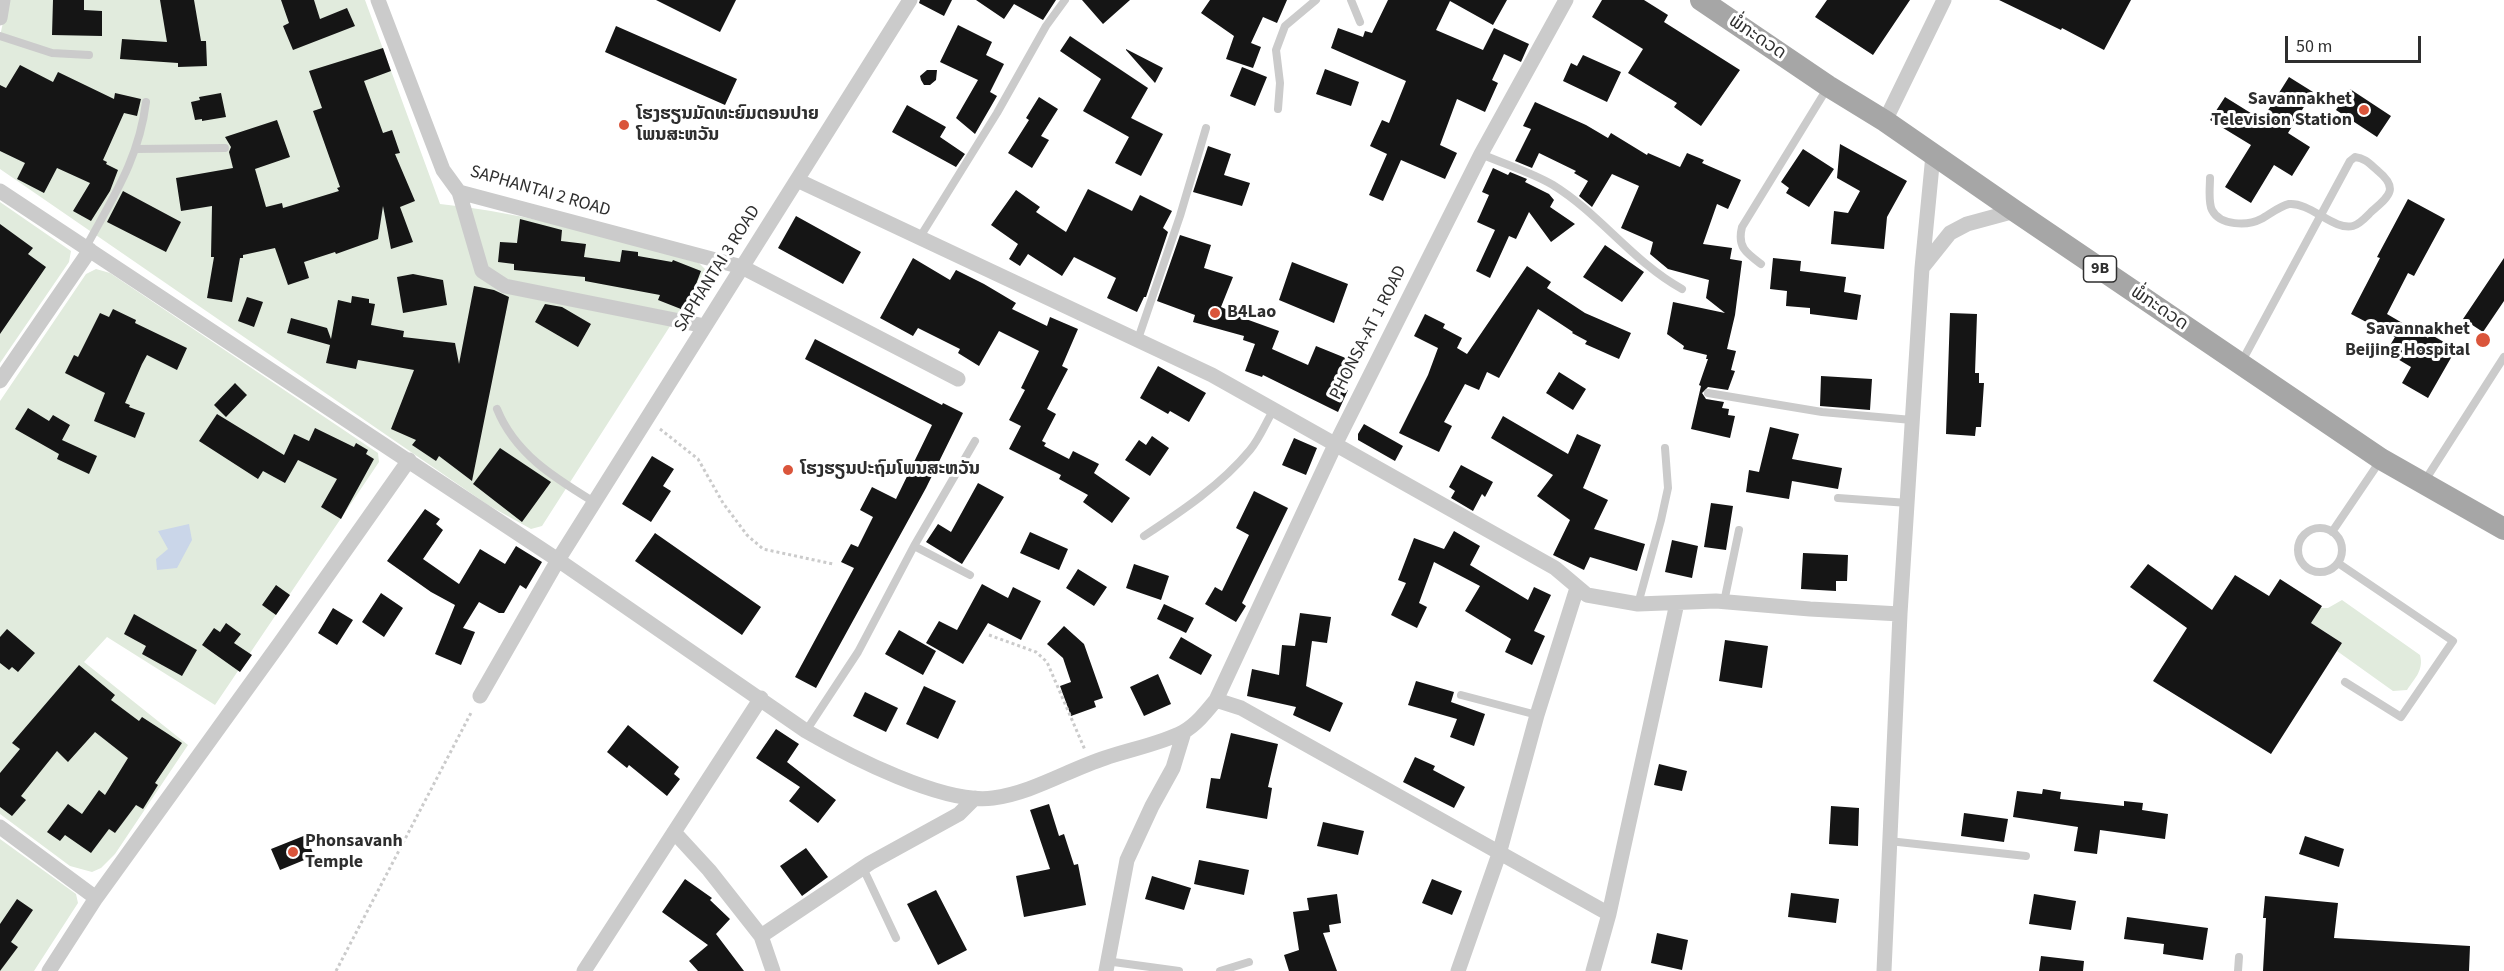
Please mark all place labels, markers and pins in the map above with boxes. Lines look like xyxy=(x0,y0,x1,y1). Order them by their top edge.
place label: Savannakhet Television Station xyxy=(2211,89,2352,132)
marker: Savannakhet Television Station xyxy=(2357,103,2371,117)
place label: ໂຮງຮຽນມັດທະຍົມຕອນປາຍ ໂພນສະຫວັນ xyxy=(636,104,819,146)
marker: ໂຮງຮຽນມັດທະຍົມຕອນປາຍ ໂພນສະຫວັນ xyxy=(617,118,631,132)
place label: B4Lao xyxy=(1227,302,1276,324)
marker: B4Lao xyxy=(1208,306,1222,320)
place label: Savannakhet Beijing Hospital xyxy=(2345,319,2470,362)
marker: Savannakhet Beijing Hospital xyxy=(2474,331,2492,349)
place label: ໂຮງຮຽນປະຖົມໂພນສະຫວັນ xyxy=(800,459,980,481)
marker: ໂຮງຮຽນປະຖົມໂພນສະຫວັນ xyxy=(781,463,795,477)
place label: Phonsavanh Temple xyxy=(305,831,403,874)
marker: Phonsavanh Temple xyxy=(286,845,300,859)

